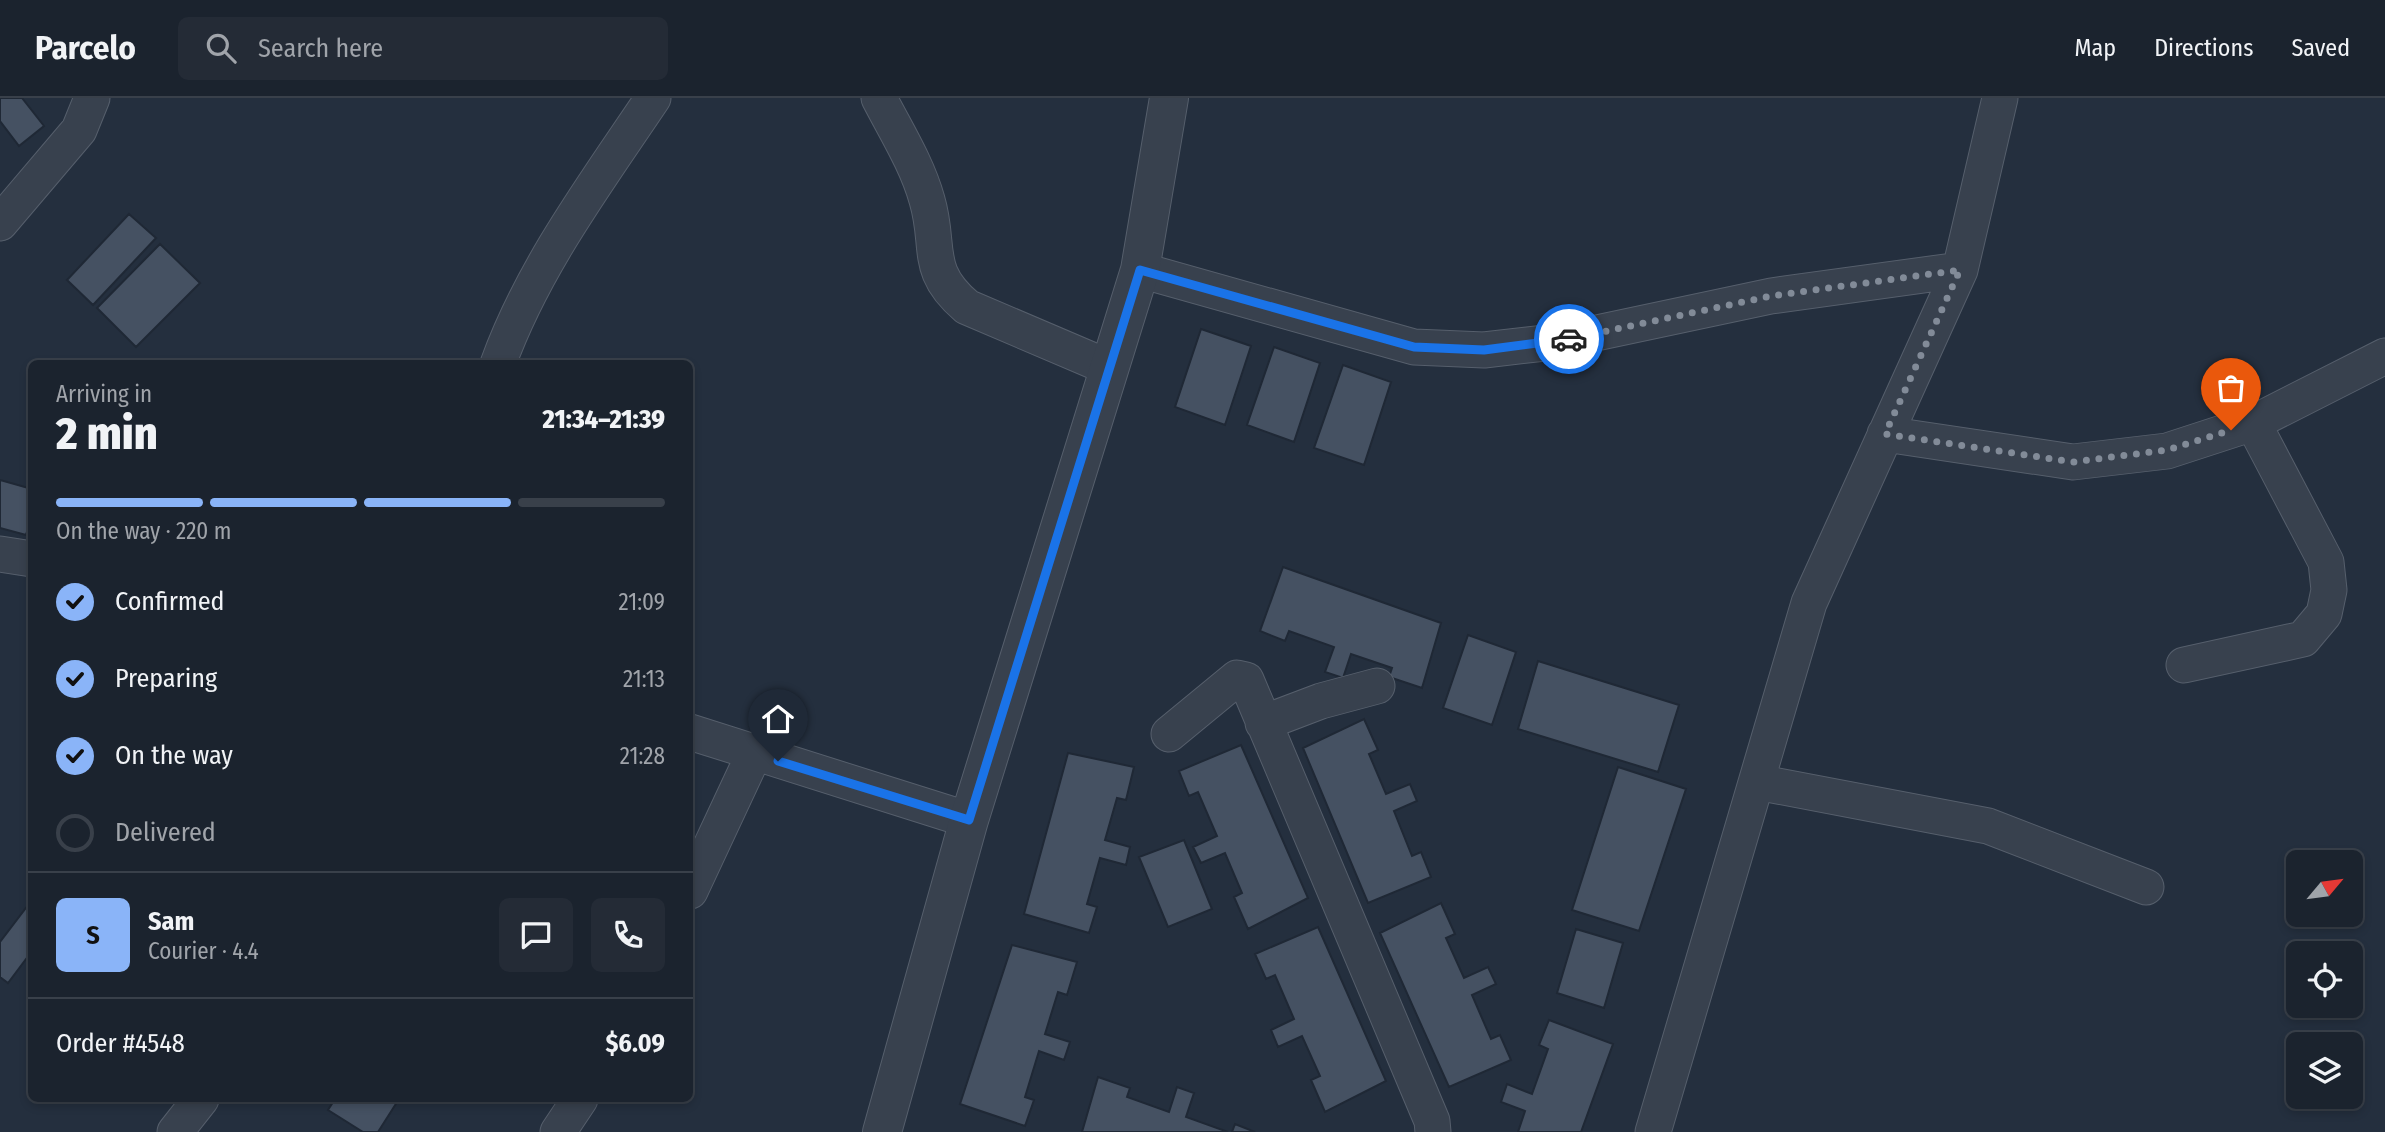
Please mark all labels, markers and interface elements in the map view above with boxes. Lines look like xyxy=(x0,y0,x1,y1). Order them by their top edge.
search box xyxy=(178,17,668,80)
text: Parcelo xyxy=(35,28,136,68)
icon: search xyxy=(202,29,240,67)
text: Search here xyxy=(258,33,383,64)
text: Map xyxy=(2075,34,2116,62)
text: Directions xyxy=(2154,34,2253,62)
text: Saved xyxy=(2291,34,2350,62)
courier xyxy=(1534,304,1604,374)
icon: car xyxy=(1550,320,1588,358)
pin xyxy=(2201,358,2261,430)
icon: bag xyxy=(2212,369,2250,407)
text: Arriving in xyxy=(56,380,152,408)
text: 21:34–21:39 xyxy=(543,404,665,435)
text: 2 min xyxy=(56,406,158,461)
text: On the way · 220 m xyxy=(56,517,231,545)
icon: check xyxy=(56,583,94,621)
text: Confirmed xyxy=(115,586,225,617)
text: 21:09 xyxy=(619,588,665,616)
icon: check xyxy=(56,660,94,698)
text: Preparing xyxy=(115,663,217,694)
text: 21:13 xyxy=(623,665,665,693)
pin xyxy=(748,689,808,761)
icon: home xyxy=(759,700,797,738)
icon: check xyxy=(56,737,94,775)
text: On the way xyxy=(115,740,233,771)
text: 21:28 xyxy=(620,742,665,770)
text: Delivered xyxy=(115,817,216,848)
north arrow xyxy=(2286,850,2362,928)
map controls xyxy=(2286,850,2363,1109)
button: chat xyxy=(499,898,573,972)
button: phone xyxy=(591,898,665,972)
text: Sam xyxy=(148,906,194,937)
text: S xyxy=(86,920,100,951)
text: Courier · 4.4 xyxy=(148,937,259,965)
button: locate xyxy=(2286,941,2363,1018)
text: Order #4548 xyxy=(56,1028,185,1059)
text: $6.09 xyxy=(605,1028,665,1059)
button: layers xyxy=(2286,1032,2363,1109)

